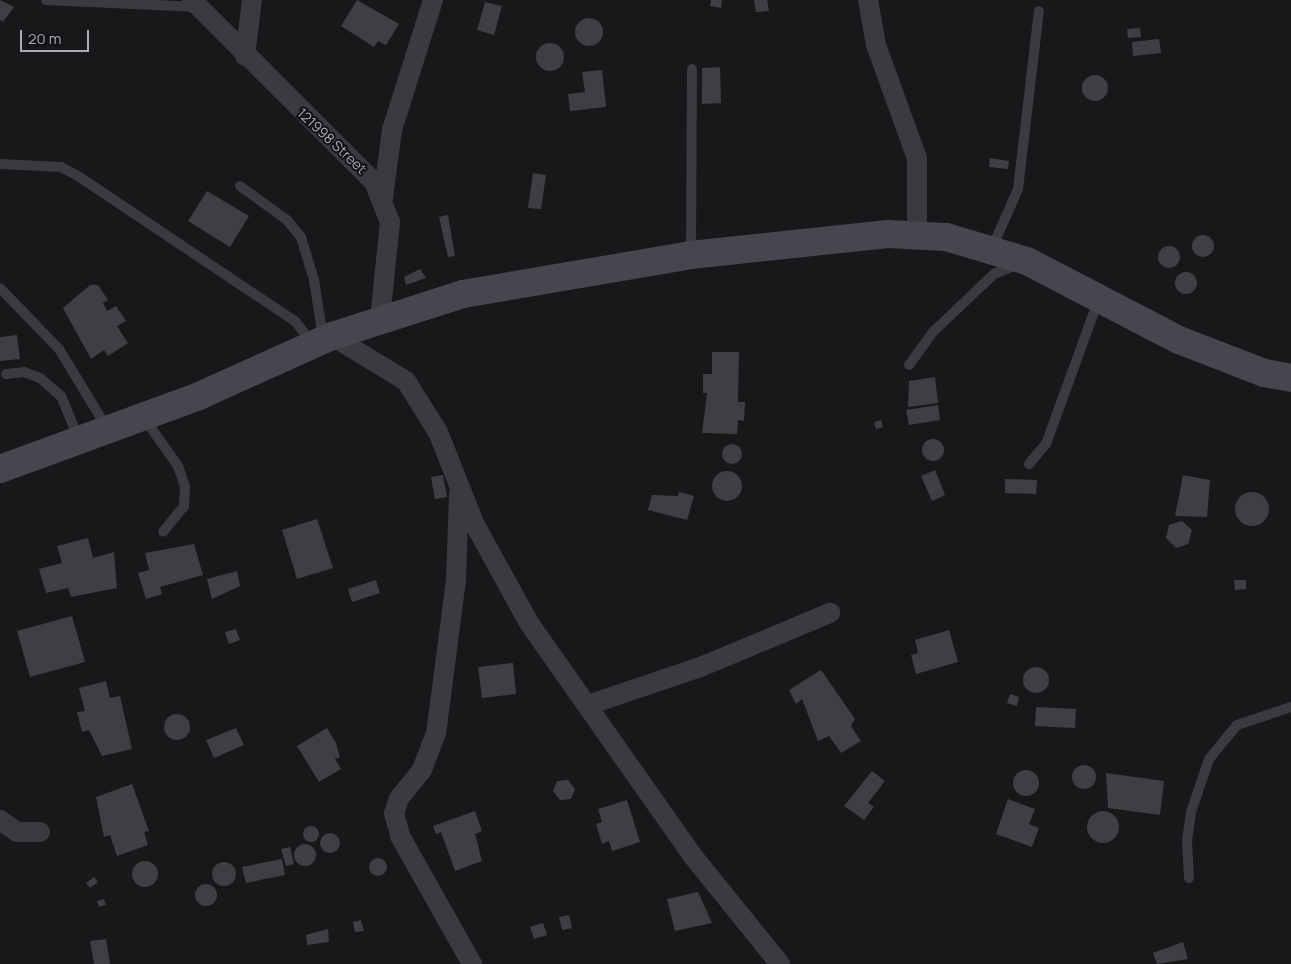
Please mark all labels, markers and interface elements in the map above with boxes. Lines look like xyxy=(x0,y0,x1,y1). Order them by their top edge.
scale bar xyxy=(22,20,91,52)
text: 20 m xyxy=(28,28,61,49)
street label: 121998 Street xyxy=(294,105,370,177)

